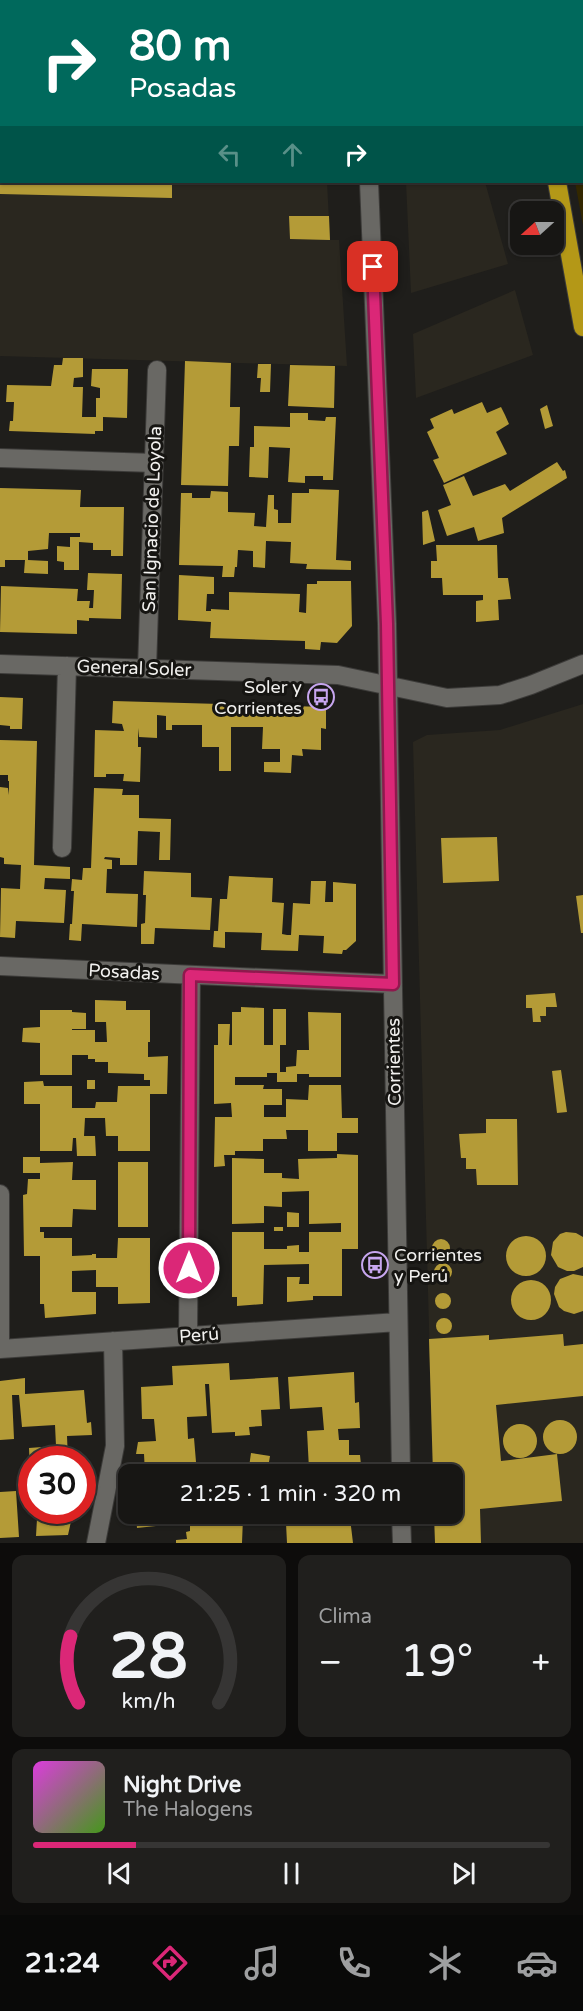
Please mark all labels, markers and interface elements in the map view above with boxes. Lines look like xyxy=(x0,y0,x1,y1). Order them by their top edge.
text: 80 m xyxy=(129,21,231,72)
icon: right xyxy=(30,24,108,102)
text: Posadas xyxy=(129,72,237,105)
icon: left xyxy=(213,138,246,171)
icon: ahead xyxy=(276,138,309,171)
icon: right xyxy=(339,138,372,171)
north arrow xyxy=(510,201,564,255)
map controls xyxy=(510,201,564,255)
pin xyxy=(347,241,398,292)
icon: arrive xyxy=(356,250,389,283)
street label: San Ignacio de Loyola xyxy=(138,425,166,613)
street label: General Soler xyxy=(76,655,192,681)
place label: Soler y Corrientes xyxy=(214,676,302,719)
bus stop icon: Soler y Corrientes xyxy=(306,682,336,712)
street label: Posadas xyxy=(88,959,160,985)
street label: Corrientes xyxy=(382,1018,406,1106)
position arrow xyxy=(157,1236,221,1300)
place label: Corrientes y Perú xyxy=(394,1244,482,1287)
bus stop icon: Corrientes y Perú xyxy=(360,1250,390,1280)
street label: Perú xyxy=(178,1323,220,1347)
speed limit sign: 30 xyxy=(18,1446,96,1524)
text: 21:25 · 1 min · 320 m xyxy=(180,1481,401,1507)
text: Clima xyxy=(319,1605,372,1629)
text: 28 xyxy=(110,1620,188,1695)
text: 19° xyxy=(400,1635,473,1689)
text: − xyxy=(319,1643,342,1682)
text: + xyxy=(531,1643,550,1682)
text: km/h xyxy=(122,1688,176,1714)
text: Night Drive xyxy=(123,1772,241,1798)
text: The Halogens xyxy=(123,1798,253,1822)
icon: previous xyxy=(103,1857,136,1890)
icon: pause xyxy=(275,1857,308,1890)
icon: next xyxy=(447,1857,480,1890)
icon: directions xyxy=(149,1942,191,1984)
icon: music xyxy=(241,1942,283,1984)
icon: phone xyxy=(333,1942,375,1984)
icon: climate xyxy=(424,1942,466,1984)
icon: car xyxy=(516,1942,558,1984)
text: 21:24 xyxy=(25,1947,100,1980)

